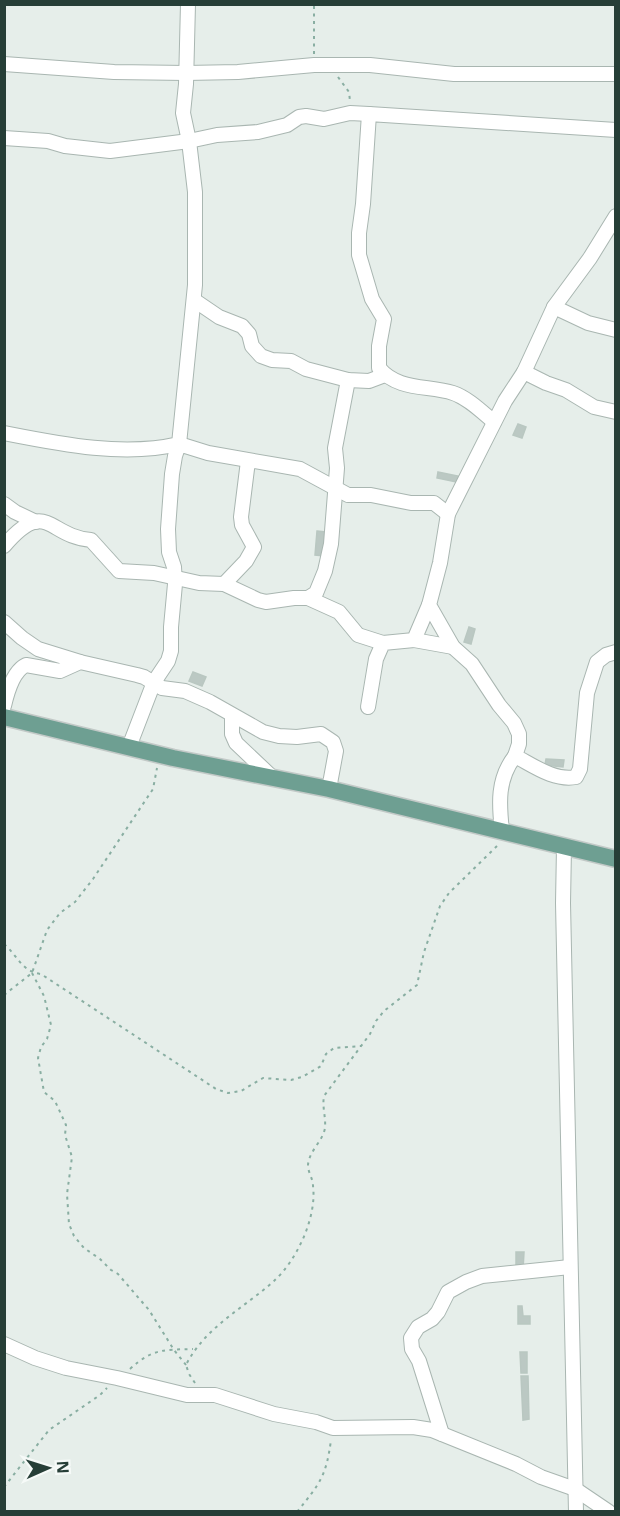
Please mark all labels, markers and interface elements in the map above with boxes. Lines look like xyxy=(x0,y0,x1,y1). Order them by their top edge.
north arrow xyxy=(18,1438,78,1498)
text: N xyxy=(52,1460,74,1474)

